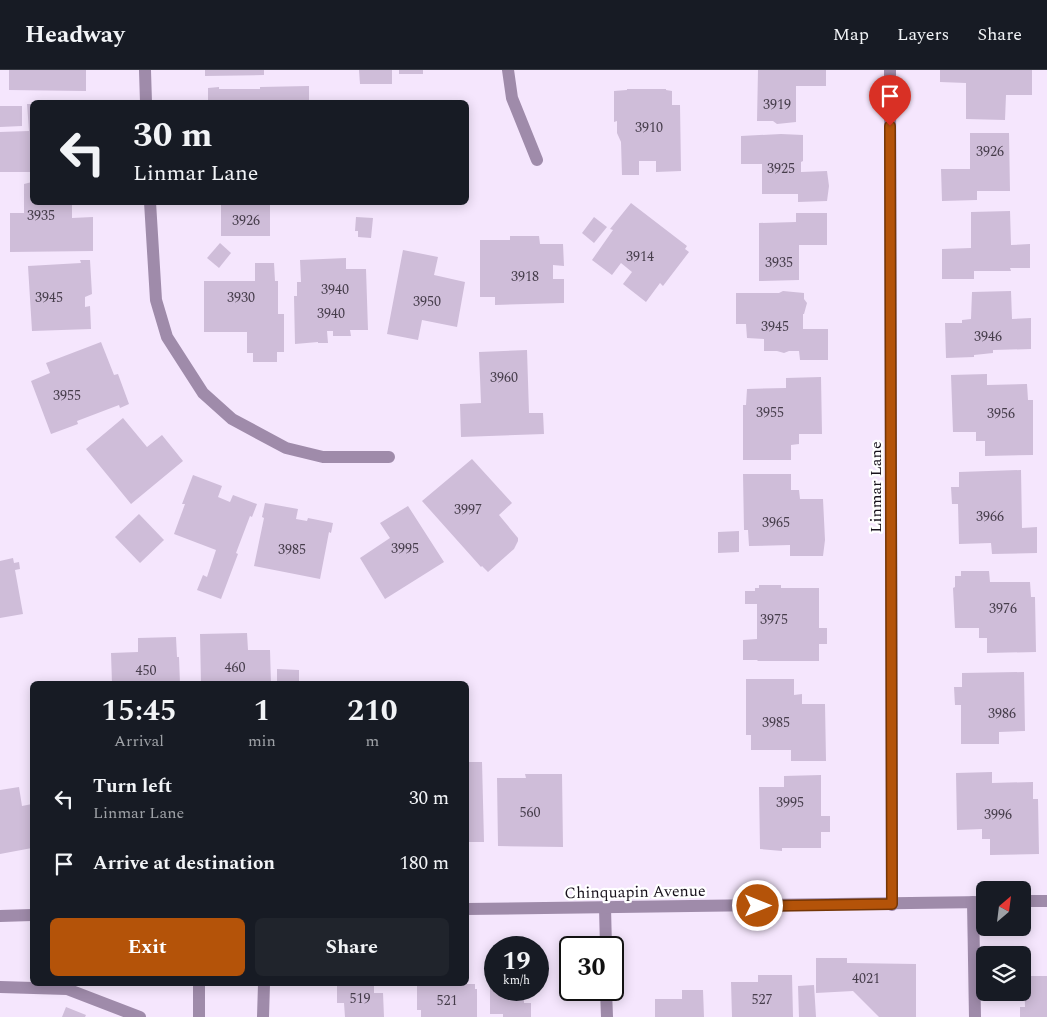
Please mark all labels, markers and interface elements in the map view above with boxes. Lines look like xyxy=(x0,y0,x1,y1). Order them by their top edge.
text: Headway xyxy=(25,17,125,53)
text: Map xyxy=(833,21,869,48)
text: Layers xyxy=(897,21,949,48)
text: Share xyxy=(977,21,1022,48)
pin xyxy=(869,75,911,126)
icon: arrive xyxy=(876,82,904,110)
house number: 3919 xyxy=(763,94,791,115)
text: 30 m xyxy=(133,109,213,162)
house number: 3910 xyxy=(635,117,663,138)
icon: left xyxy=(50,120,115,185)
house number: 3926 xyxy=(976,141,1004,162)
text: Linmar Lane xyxy=(133,157,259,190)
house number: 3925 xyxy=(767,158,795,179)
house number: 3935 xyxy=(27,205,55,226)
house number: 3926 xyxy=(232,210,260,231)
house number: 3914 xyxy=(626,246,654,267)
house number: 3935 xyxy=(765,252,793,273)
house number: 3918 xyxy=(511,266,539,287)
house number: 3940 xyxy=(321,279,349,300)
house number: 3945 xyxy=(35,287,63,308)
house number: 3930 xyxy=(227,287,255,308)
house number: 3950 xyxy=(413,291,441,312)
house number: 3940 xyxy=(317,303,345,324)
house number: 3945 xyxy=(761,316,789,337)
house number: 3946 xyxy=(974,326,1002,347)
house number: 3960 xyxy=(490,367,518,388)
house number: 3955 xyxy=(53,385,81,406)
house number: 3955 xyxy=(756,402,784,423)
house number: 3956 xyxy=(987,403,1015,424)
street label: Linmar Lane xyxy=(864,441,888,533)
house number: 3997 xyxy=(454,499,482,520)
house number: 3966 xyxy=(976,506,1004,527)
house number: 3965 xyxy=(762,512,790,533)
house number: 3995 xyxy=(391,538,419,559)
house number: 3985 xyxy=(278,539,306,560)
house number: 3976 xyxy=(989,598,1017,619)
house number: 3975 xyxy=(760,609,788,630)
house number: 460 xyxy=(225,657,246,678)
house number: 450 xyxy=(136,660,157,681)
text: 15:45 xyxy=(101,688,177,734)
text: 1 xyxy=(253,688,270,734)
text: 210 xyxy=(347,688,398,734)
house number: 3986 xyxy=(988,703,1016,724)
house number: 3985 xyxy=(762,712,790,733)
text: Arrival xyxy=(114,729,164,753)
text: min xyxy=(248,729,276,753)
text: m xyxy=(366,729,379,753)
text: Turn left xyxy=(93,772,172,801)
text: 30 m xyxy=(409,784,449,813)
icon: left xyxy=(50,785,78,813)
house number: 3995 xyxy=(776,792,804,813)
text: Linmar Lane xyxy=(93,801,184,825)
house number: 560 xyxy=(520,802,541,823)
house number: 3996 xyxy=(984,804,1012,825)
text: Arrive at destination xyxy=(93,849,275,878)
text: 180 m xyxy=(399,849,449,878)
icon: arrive xyxy=(50,850,78,878)
street label: Chinquapin Avenue xyxy=(564,879,706,905)
position arrow xyxy=(731,879,783,931)
north arrow xyxy=(976,881,1031,936)
map controls xyxy=(976,881,1031,1001)
button: Exit xyxy=(50,918,245,976)
button: Share xyxy=(255,918,449,976)
speed limit sign: 30 xyxy=(559,936,624,1001)
text: 19 xyxy=(502,943,531,981)
button: layers xyxy=(976,946,1031,1001)
house number: 4021 xyxy=(852,968,880,989)
text: km/h xyxy=(503,971,530,990)
house number: 519 xyxy=(350,988,371,1009)
house number: 527 xyxy=(752,989,773,1010)
house number: 521 xyxy=(437,990,458,1011)

